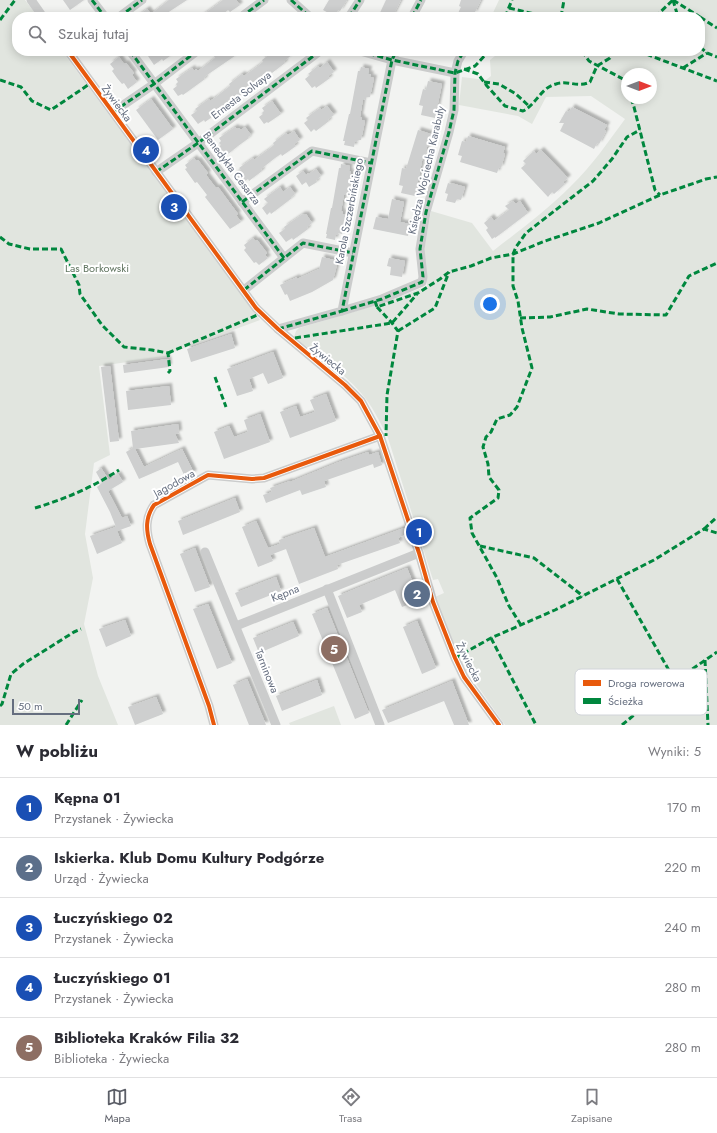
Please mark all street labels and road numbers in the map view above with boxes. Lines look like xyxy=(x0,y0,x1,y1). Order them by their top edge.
street label: Ernesta Solvaya xyxy=(208,67,274,123)
street label: Żywiecka xyxy=(98,81,136,125)
street label: Księdza Wojciecha Karabuły xyxy=(403,104,449,236)
street label: Benedykta Cesarza xyxy=(199,128,265,208)
street label: Karola Szczerbińskiego xyxy=(331,157,367,265)
street label: Żywiecka xyxy=(306,339,350,379)
street label: Jagodowa xyxy=(149,465,198,502)
street label: Kępna xyxy=(269,580,301,606)
street label: Żywiecka xyxy=(452,639,486,685)
street label: Tarninowa xyxy=(251,647,283,695)

